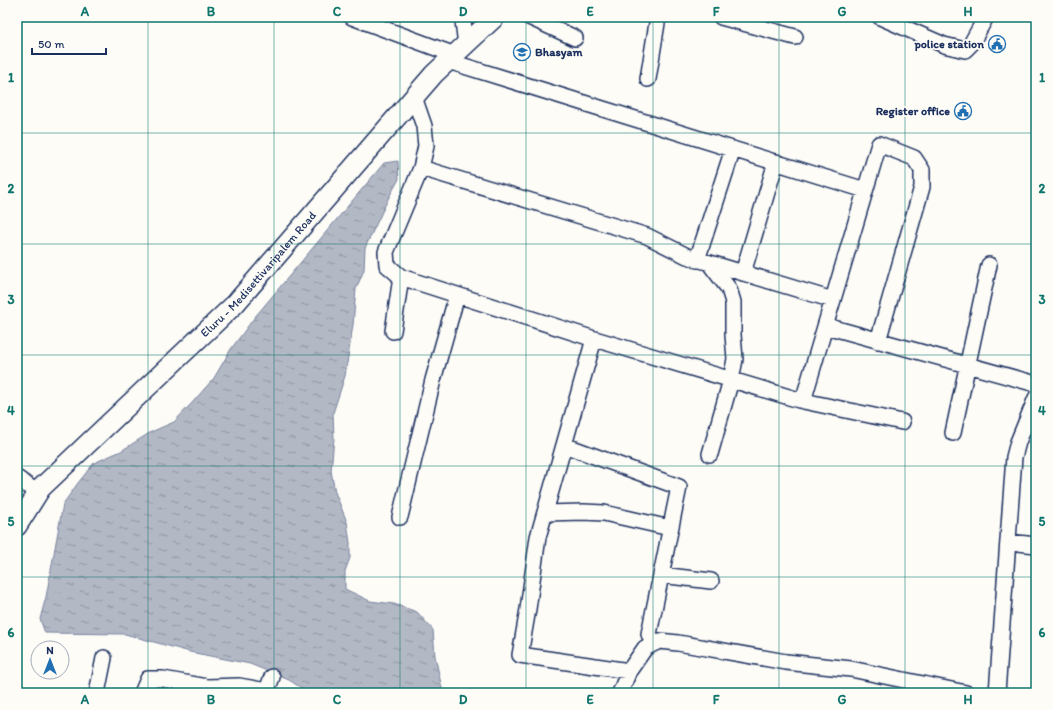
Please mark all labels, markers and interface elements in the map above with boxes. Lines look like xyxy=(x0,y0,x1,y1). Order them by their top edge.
text: A xyxy=(80,4,90,19)
text: B xyxy=(207,4,216,19)
text: C xyxy=(333,4,342,19)
text: D xyxy=(459,4,468,19)
text: E xyxy=(586,4,594,19)
text: F xyxy=(713,4,720,19)
text: G xyxy=(838,4,847,19)
text: H xyxy=(964,4,973,19)
scale bar xyxy=(32,30,106,56)
public building icon: police station xyxy=(987,34,1007,54)
text: 50 m xyxy=(38,37,64,51)
place label: police station xyxy=(913,37,984,52)
school or university icon: Bhasyam xyxy=(512,42,532,62)
place label: Bhasyam xyxy=(535,45,583,60)
text: 1 xyxy=(8,70,14,85)
text: 1 xyxy=(1039,70,1045,85)
public building icon: Register office xyxy=(953,101,973,121)
place label: Register office xyxy=(876,104,950,119)
text: 2 xyxy=(8,181,15,196)
text: 2 xyxy=(1039,181,1046,196)
street label: Eluru - Medisettivaripalem Road xyxy=(198,208,319,340)
text: 3 xyxy=(7,292,15,307)
text: 3 xyxy=(1038,292,1046,307)
text: 4 xyxy=(7,403,15,418)
text: 4 xyxy=(1038,403,1046,418)
text: 5 xyxy=(8,514,15,529)
text: 5 xyxy=(1039,514,1046,529)
text: 6 xyxy=(8,625,15,640)
text: 6 xyxy=(1039,625,1046,640)
north arrow xyxy=(30,640,70,680)
text: N xyxy=(46,644,54,657)
text: A xyxy=(80,692,90,707)
text: B xyxy=(207,692,216,707)
text: C xyxy=(333,692,342,707)
text: D xyxy=(459,692,468,707)
text: E xyxy=(586,692,594,707)
text: F xyxy=(713,692,720,707)
text: G xyxy=(838,692,847,707)
text: H xyxy=(964,692,973,707)

